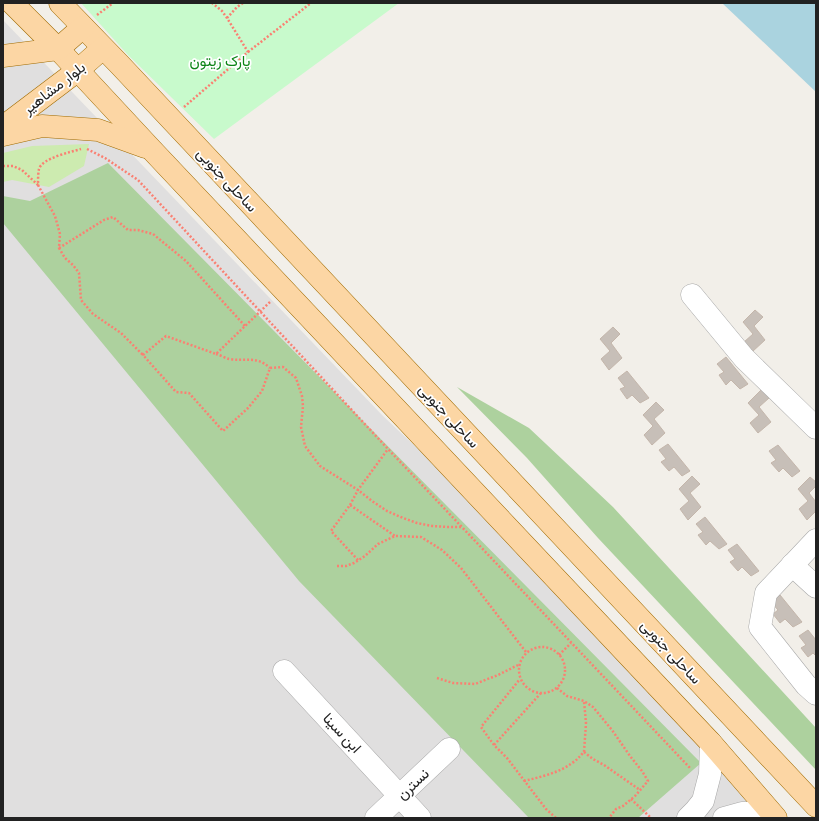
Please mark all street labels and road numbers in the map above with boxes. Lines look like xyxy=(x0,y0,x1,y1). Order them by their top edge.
street label: بلوار مشاهیر xyxy=(18,58,89,119)
street label: ساحلی جنوبی xyxy=(192,144,261,217)
street label: ساحلی جنوبی xyxy=(414,380,483,453)
street label: ساحلی جنوبی xyxy=(636,616,705,689)
street label: ابن سینا xyxy=(318,709,365,757)
street label: نسترن xyxy=(393,765,433,803)

